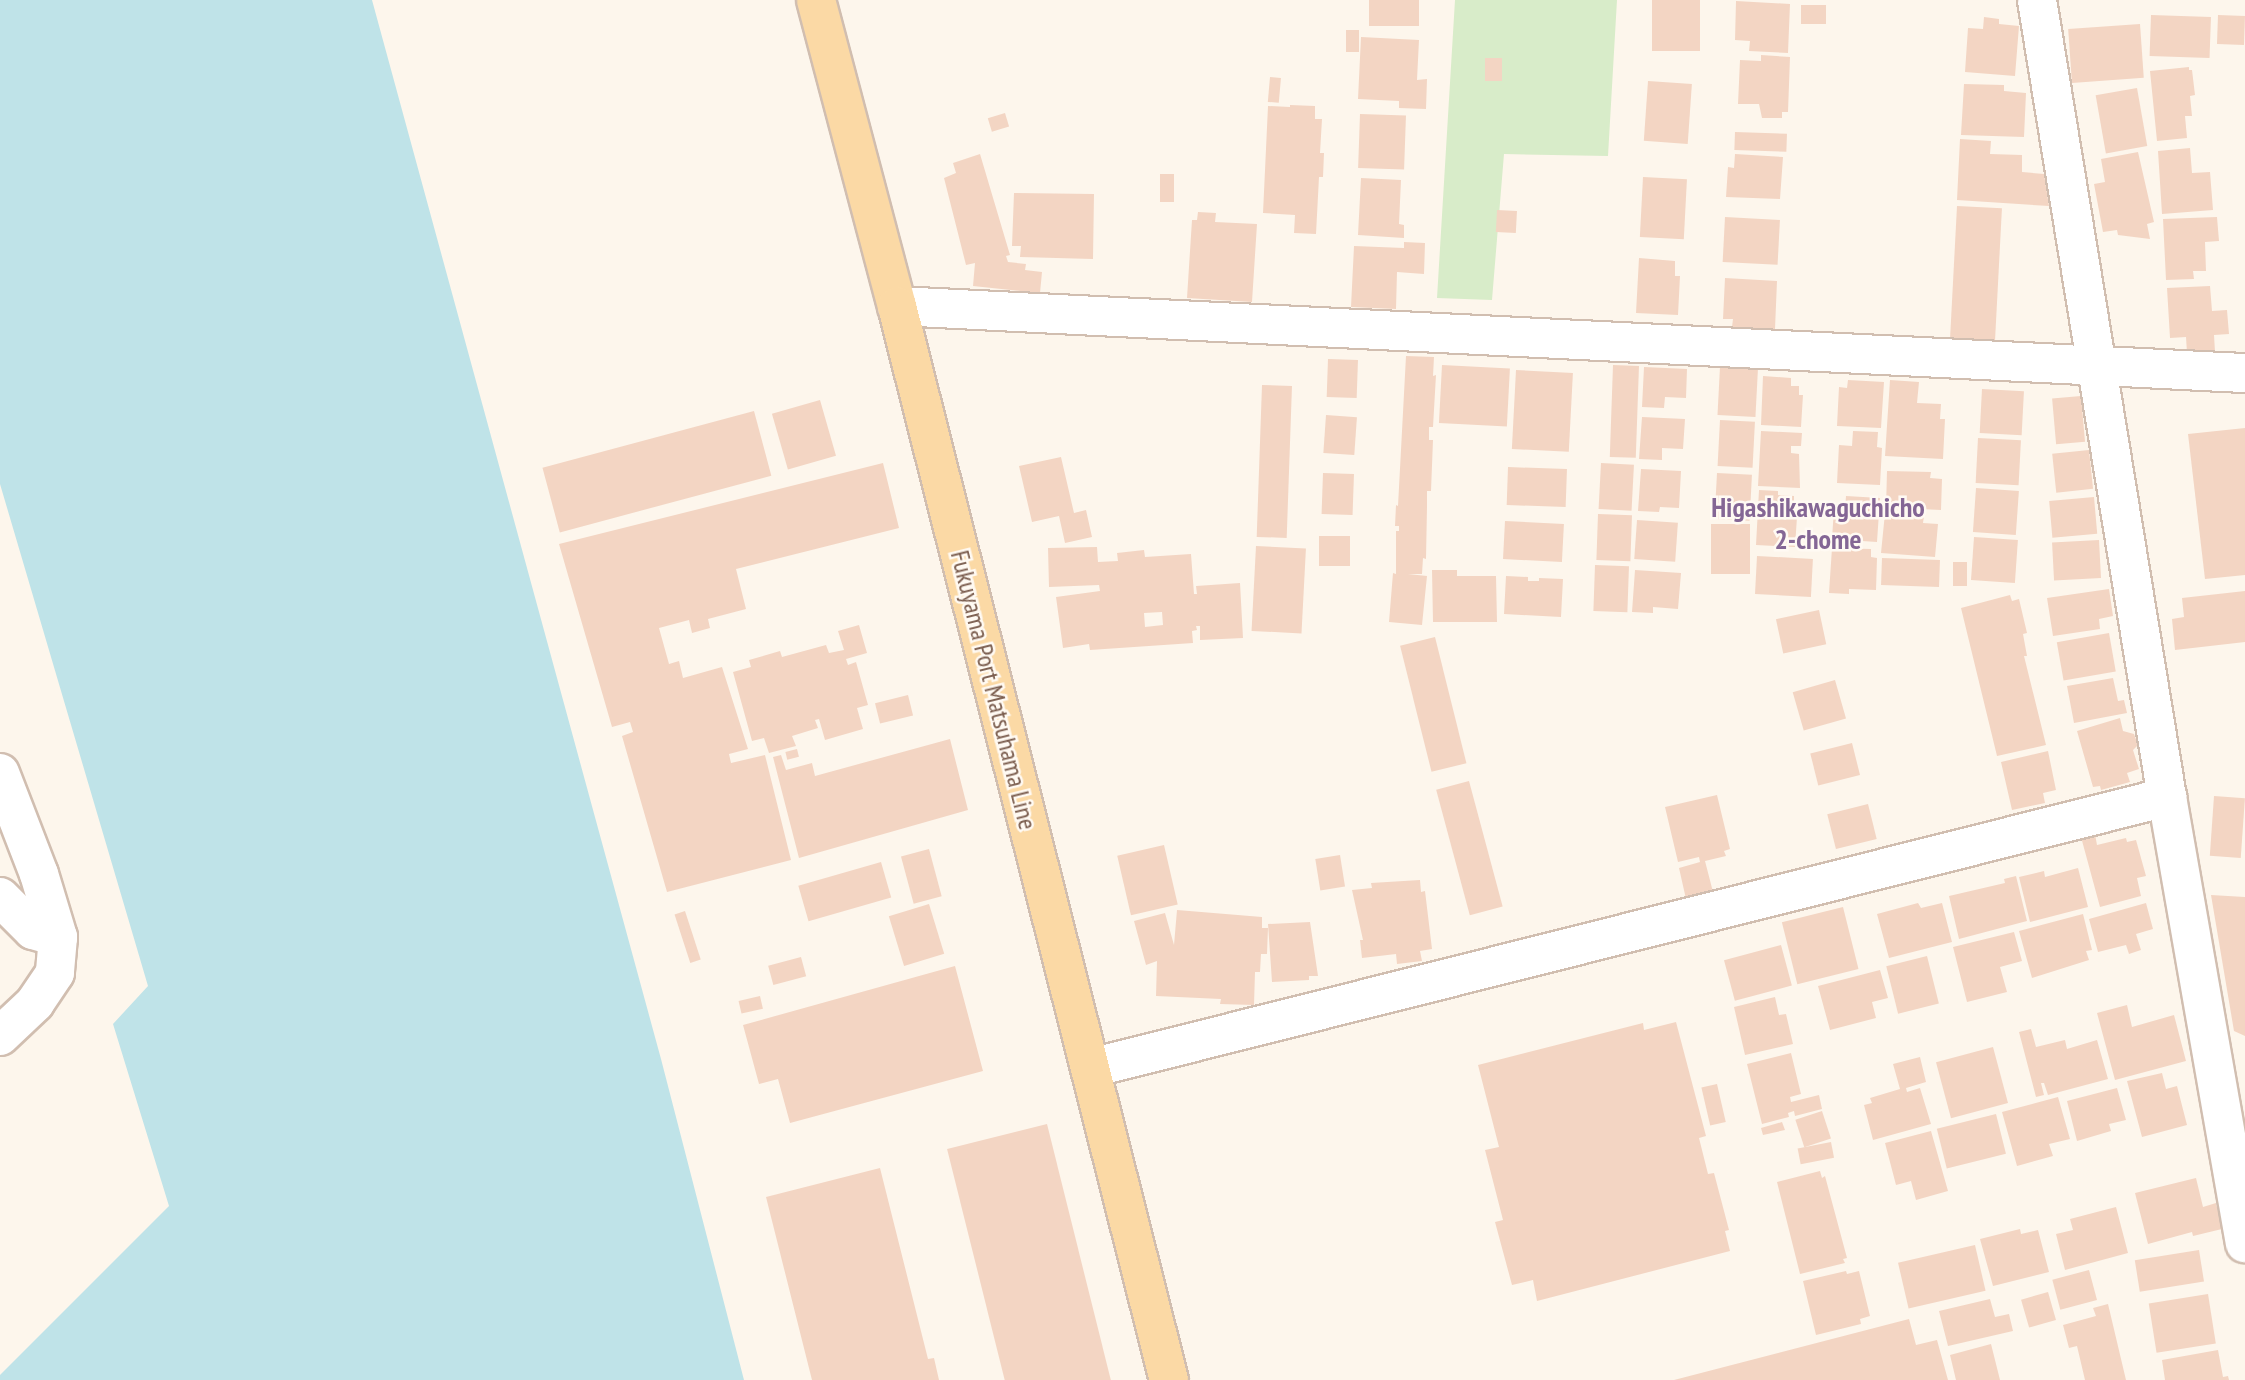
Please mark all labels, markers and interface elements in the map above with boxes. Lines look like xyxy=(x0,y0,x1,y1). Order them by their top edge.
district label: Higashikawaguchicho 2-chome xyxy=(1711,490,1925,556)
street label: Fukuyama Port Matsuhama Line xyxy=(944,547,1044,833)

